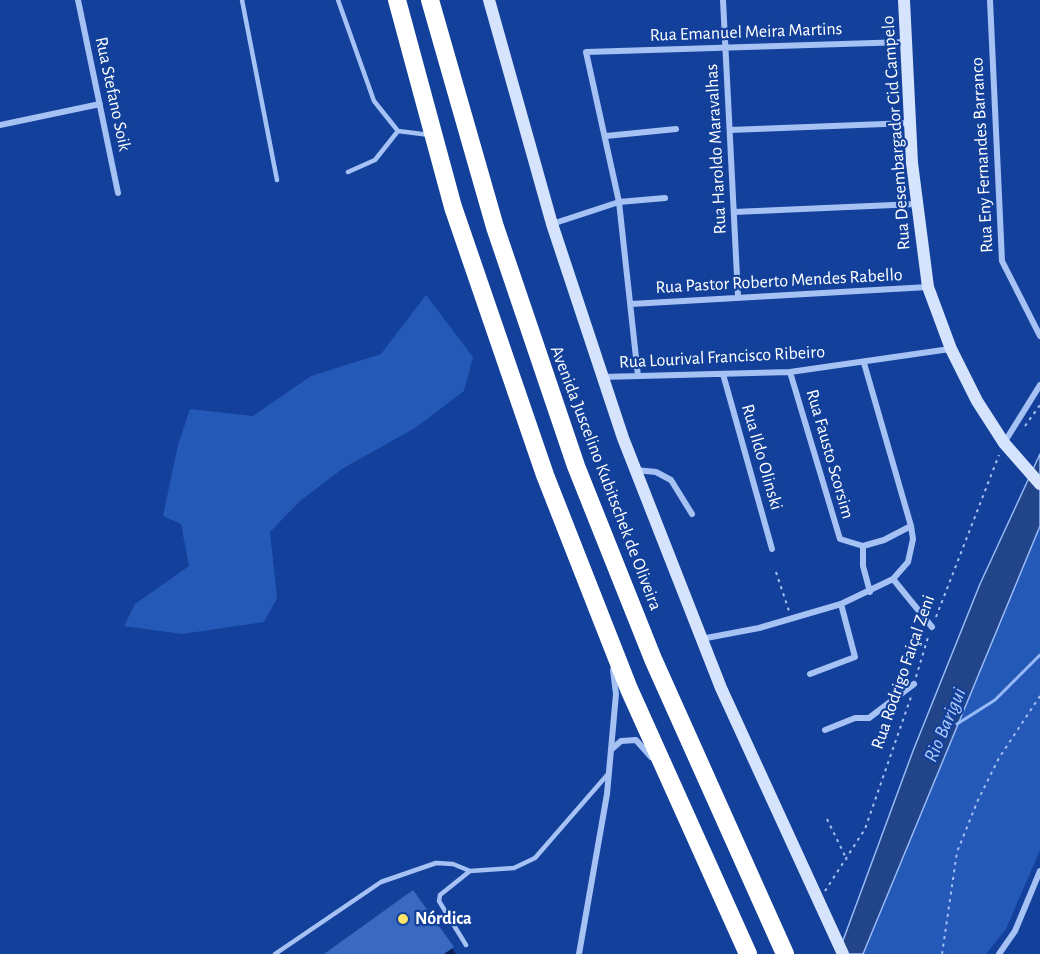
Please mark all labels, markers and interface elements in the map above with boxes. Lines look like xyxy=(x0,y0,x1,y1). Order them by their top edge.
street label: Rua Desembargador Cid Campelo xyxy=(877,15,915,251)
street label: Rua Emanuel Meira Martins xyxy=(649,18,843,46)
street label: Rua Stefano Soik xyxy=(90,35,136,153)
street label: Rua Eny Fernandes Barranco xyxy=(966,57,998,253)
street label: Rua Haroldo Maravalhas xyxy=(701,63,731,235)
street label: Rua Pastor Roberto Mendes Rabello xyxy=(655,264,903,298)
street label: Rua Lourival Francisco Ribeiro xyxy=(618,341,826,373)
street label: Avenida Juscelino Kubitschek de Oliveira xyxy=(545,343,667,613)
street label: Rua Fausto Scorsim xyxy=(801,387,859,521)
street label: Rua Ildo Olinski xyxy=(737,402,787,512)
street label: Rua Rodrigo Faiçal Zeni xyxy=(866,592,940,752)
water label: Rio Barigui xyxy=(919,684,971,766)
place label: Nórdica xyxy=(415,908,472,930)
marker: Nórdica xyxy=(396,912,410,926)

